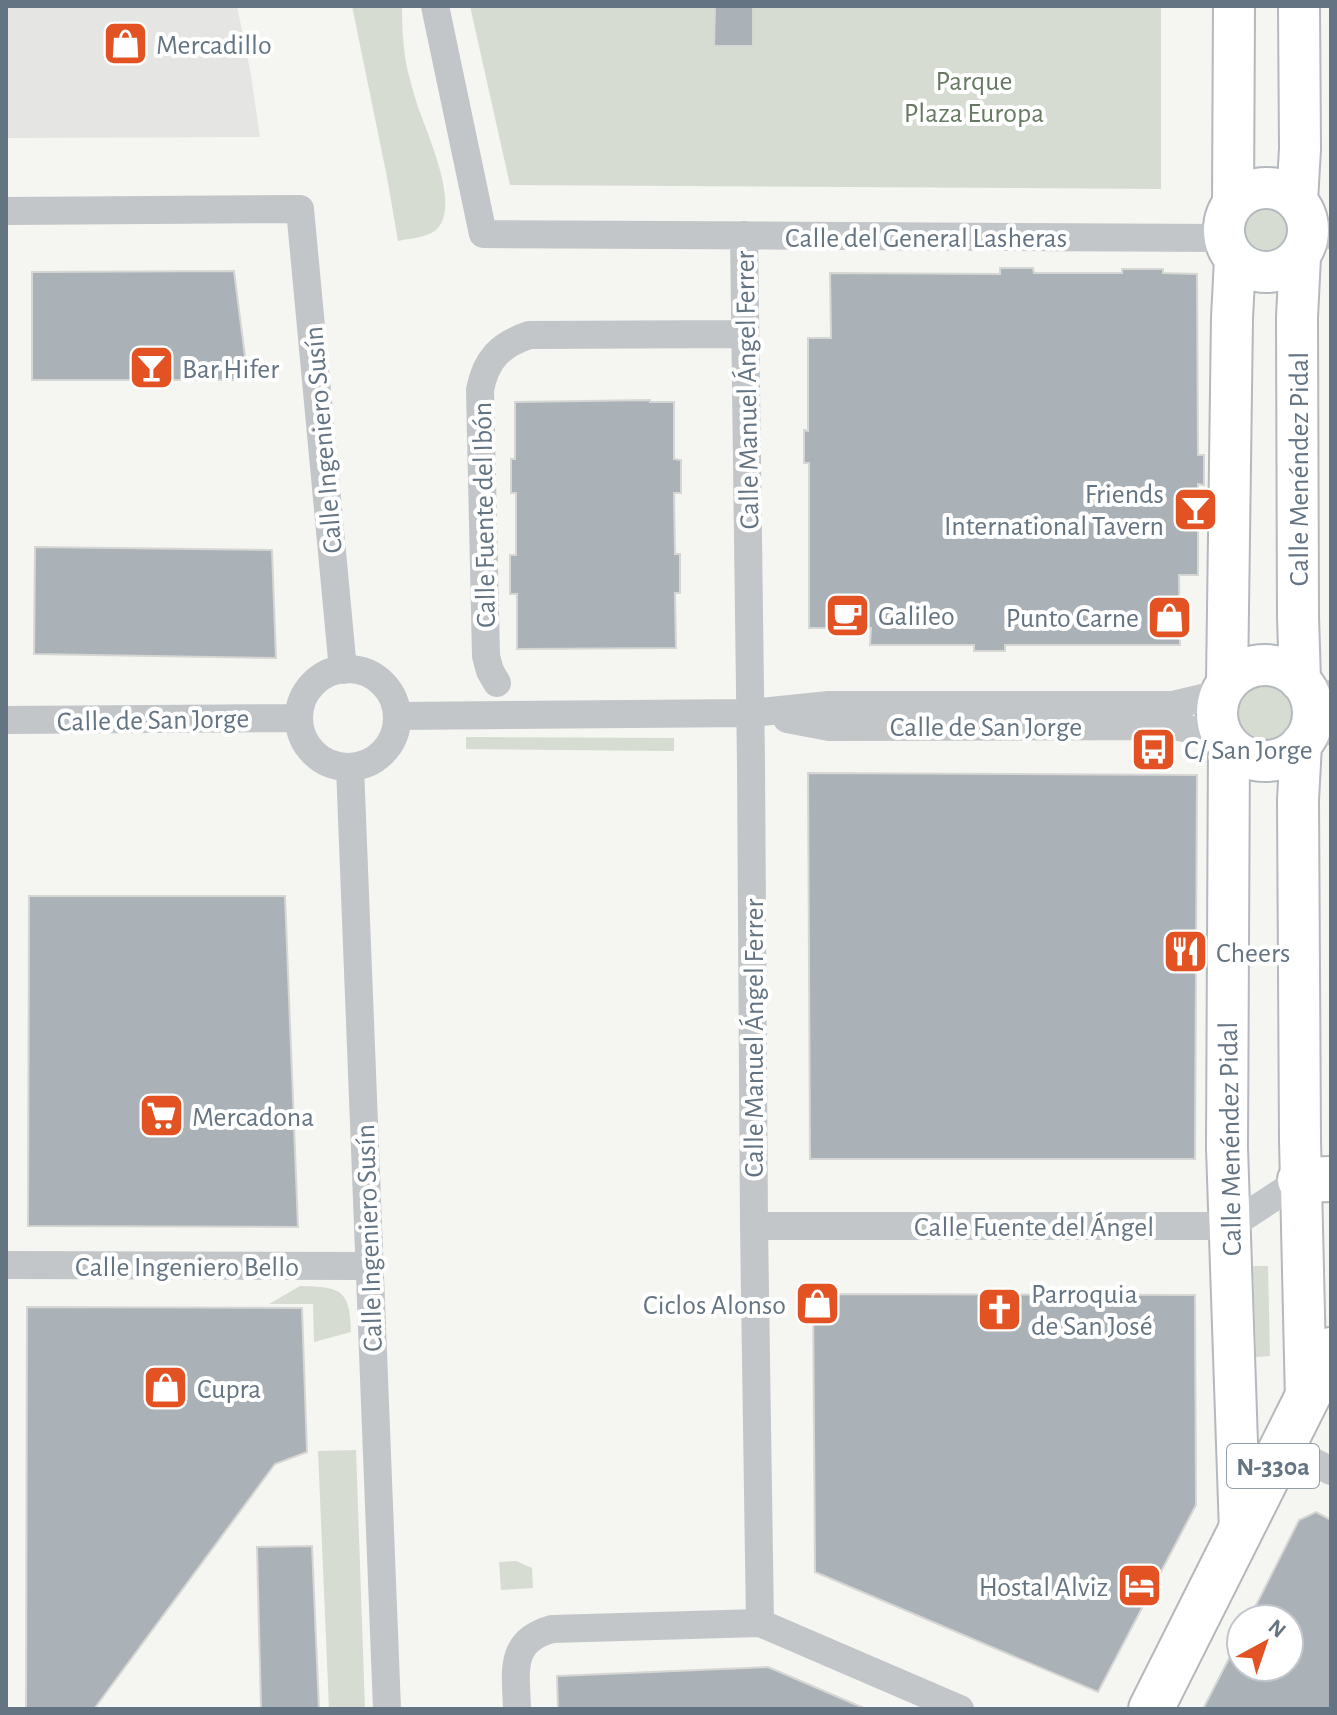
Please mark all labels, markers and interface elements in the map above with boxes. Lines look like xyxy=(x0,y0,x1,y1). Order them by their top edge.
shop icon: Mercadillo xyxy=(101,20,149,68)
place label: Mercadillo xyxy=(156,32,272,60)
park label: Parque Plaza Europa xyxy=(904,68,1044,128)
street label: Calle del General Lasheras xyxy=(785,225,1067,253)
street label: Calle Manuel Ángel Ferrer xyxy=(729,250,764,530)
street label: Calle Ingeniero Susín xyxy=(300,325,348,554)
bar icon: Bar Hifer xyxy=(127,344,175,392)
street label: Calle Menéndez Pidal xyxy=(1286,352,1314,586)
place label: Bar Hifer xyxy=(182,356,279,384)
street label: Calle Fuente del Ibón xyxy=(469,402,501,628)
place label: Friends International Tavern xyxy=(944,481,1164,541)
bar icon: Friends International Tavern xyxy=(1171,485,1219,533)
cafe icon: Galileo xyxy=(823,591,871,639)
shop icon: Punto Carne xyxy=(1146,593,1194,641)
place label: Galileo xyxy=(878,603,955,631)
place label: Punto Carne xyxy=(1006,605,1139,633)
street label: Calle de San Jorge xyxy=(57,705,249,737)
street label: Calle de San Jorge xyxy=(890,714,1082,742)
bus stop icon: C/ San Jorge xyxy=(1129,725,1177,773)
place label: C/ San Jorge xyxy=(1184,737,1313,765)
street label: Calle Manuel Ángel Ferrer xyxy=(738,899,769,1177)
restaurant icon: Cheers xyxy=(1161,928,1209,976)
place label: Cheers xyxy=(1216,940,1290,968)
street label: Calle Menéndez Pidal xyxy=(1215,1022,1247,1256)
supermarket icon: Mercadona xyxy=(137,1092,185,1140)
place label: Mercadona xyxy=(192,1104,314,1132)
street label: Calle Ingeniero Susín xyxy=(352,1124,388,1352)
street label: Calle Fuente del Ángel xyxy=(914,1211,1154,1242)
street label: Calle Ingeniero Bello xyxy=(75,1254,299,1282)
shop icon: Ciclos Alonso xyxy=(793,1280,841,1328)
place label: Parroquia de San José xyxy=(1031,1281,1153,1341)
church icon: Parroquia de San José xyxy=(976,1285,1024,1333)
place label: Ciclos Alonso xyxy=(643,1292,786,1320)
shop icon: Cupra xyxy=(142,1364,190,1412)
place label: Cupra xyxy=(197,1376,261,1404)
road number: N-330a xyxy=(1227,1444,1319,1488)
hotel icon: Hostal Alviz xyxy=(1115,1562,1163,1610)
place label: Hostal Alviz xyxy=(979,1574,1108,1602)
north arrow xyxy=(1225,1603,1305,1683)
text: N xyxy=(1264,1615,1290,1642)

